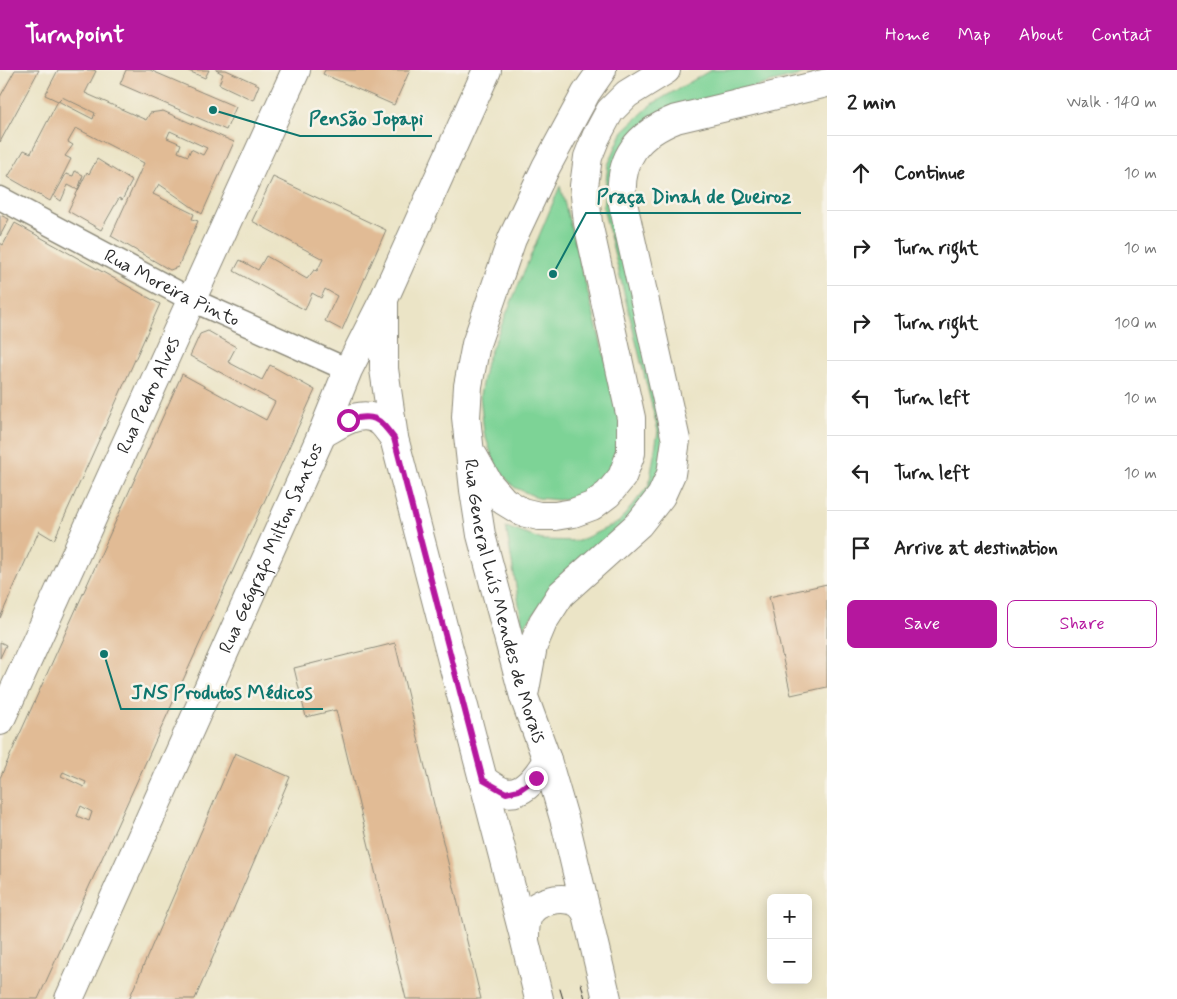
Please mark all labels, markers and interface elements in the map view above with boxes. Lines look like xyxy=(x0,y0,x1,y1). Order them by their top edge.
text: Turnpoint xyxy=(25,20,125,51)
text: Home xyxy=(885,23,930,47)
text: Map xyxy=(958,23,991,47)
text: About xyxy=(1019,23,1063,47)
text: Contact xyxy=(1091,23,1152,47)
text: 2 min xyxy=(847,89,896,117)
text: Walk · 140 m xyxy=(1067,92,1157,113)
callout: Pensão Jopapi xyxy=(300,101,432,136)
text: Pensão Jopapi xyxy=(309,106,424,133)
icon: ahead xyxy=(847,159,875,187)
text: Continue xyxy=(894,161,965,186)
text: 10 m xyxy=(1124,163,1157,184)
callout: Praça Dinah de Queiroz xyxy=(586,178,801,213)
text: Praça Dinah de Queiroz xyxy=(597,184,792,211)
icon: right xyxy=(847,234,875,262)
text: Turn right xyxy=(894,236,978,261)
text: 10 m xyxy=(1124,238,1157,259)
street label: Rua Moreira Pinto xyxy=(100,243,244,332)
icon: right xyxy=(847,309,875,337)
text: Turn right xyxy=(894,311,978,336)
text: 100 m xyxy=(1114,313,1157,334)
street label: Rua Pedro Alves xyxy=(111,333,186,458)
icon: left xyxy=(847,384,875,412)
text: Turn left xyxy=(894,386,970,411)
text: 10 m xyxy=(1124,388,1157,409)
route start xyxy=(337,409,360,432)
street label: Rua Geógrafo Milton Santos xyxy=(213,439,329,657)
street label: Rua General Luís Mendes de Morais xyxy=(458,458,552,746)
icon: left xyxy=(847,459,875,487)
text: Turn left xyxy=(894,461,970,486)
text: 10 m xyxy=(1124,463,1157,484)
icon: arrive xyxy=(847,534,875,562)
text: Arrive at destination xyxy=(894,536,1058,561)
button: Save xyxy=(847,600,997,648)
button: Share xyxy=(1007,600,1157,648)
callout: JNS Produtos Médicos xyxy=(121,674,323,709)
text: JNS Produtos Médicos xyxy=(131,680,313,707)
route end xyxy=(525,767,548,790)
map controls xyxy=(767,894,812,984)
button: + xyxy=(767,894,812,939)
button: − xyxy=(767,939,812,984)

